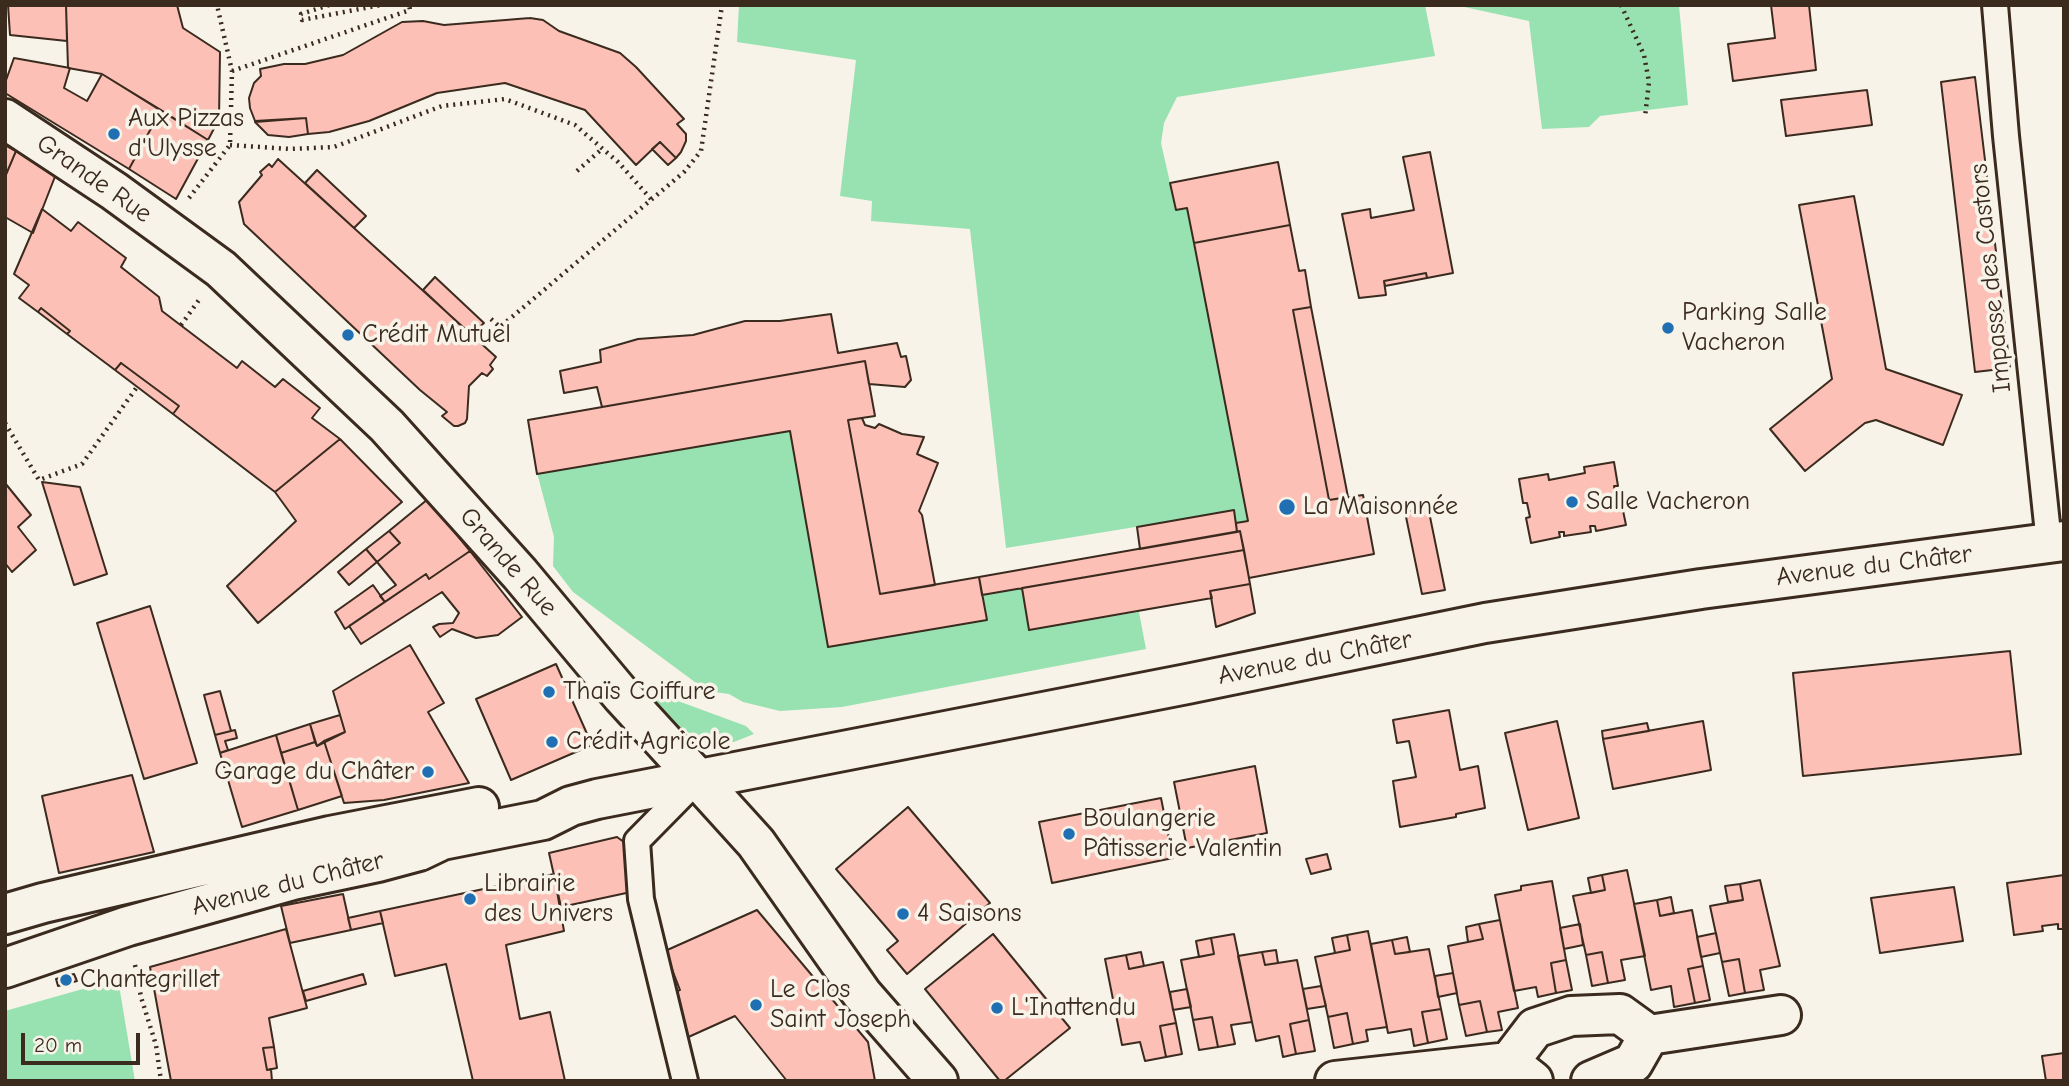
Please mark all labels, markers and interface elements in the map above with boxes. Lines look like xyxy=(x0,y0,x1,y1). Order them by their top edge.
place label: Aux Pizzas d'Ulysse xyxy=(128,103,244,164)
marker: Aux Pizzas d'Ulysse xyxy=(106,126,122,142)
street label: Grande Rue xyxy=(30,128,158,230)
street label: Impasse des Castors xyxy=(1963,162,2019,394)
place label: Parking Salle Vacheron xyxy=(1682,297,1827,358)
place label: Crédit Mutuel xyxy=(362,319,511,351)
marker: Parking Salle Vacheron xyxy=(1660,320,1676,336)
marker: Crédit Mutuel xyxy=(340,327,356,343)
place label: Salle Vacheron xyxy=(1586,486,1750,518)
place label: La Maisonnée xyxy=(1303,491,1458,523)
marker: Salle Vacheron xyxy=(1564,494,1580,510)
marker: La Maisonnée xyxy=(1277,497,1297,517)
street label: Grande Rue xyxy=(452,501,564,623)
street label: Avenue du Châter xyxy=(1774,539,1974,593)
street label: Avenue du Châter xyxy=(1215,624,1415,692)
place label: Thaïs Coiffure xyxy=(563,676,716,708)
marker: Thaïs Coiffure xyxy=(541,684,557,700)
place label: Crédit Agricole xyxy=(566,726,730,758)
marker: Crédit Agricole xyxy=(544,734,560,750)
place label: Garage du Châter xyxy=(214,756,414,788)
marker: Garage du Châter xyxy=(420,764,436,780)
place label: Boulangerie Pâtisserie Valentin xyxy=(1083,803,1282,864)
marker: Boulangerie Pâtisserie Valentin xyxy=(1061,826,1077,842)
street label: Avenue du Châter xyxy=(189,845,387,923)
place label: Librairie des Univers xyxy=(484,868,613,930)
marker: Librairie des Univers xyxy=(462,891,478,907)
place label: 4 Saisons xyxy=(917,898,1022,930)
marker: 4 Saisons xyxy=(895,906,911,922)
place label: Chantegrillet xyxy=(80,964,219,996)
marker: Chantegrillet xyxy=(58,972,74,988)
place label: Le Clos Saint Joseph xyxy=(770,974,911,1036)
place label: L'Inattendu xyxy=(1011,992,1136,1024)
marker: Le Clos Saint Joseph xyxy=(748,997,764,1013)
marker: L'Inattendu xyxy=(989,1000,1005,1016)
scale bar xyxy=(24,1020,144,1064)
text: 20 m xyxy=(34,1033,82,1057)

